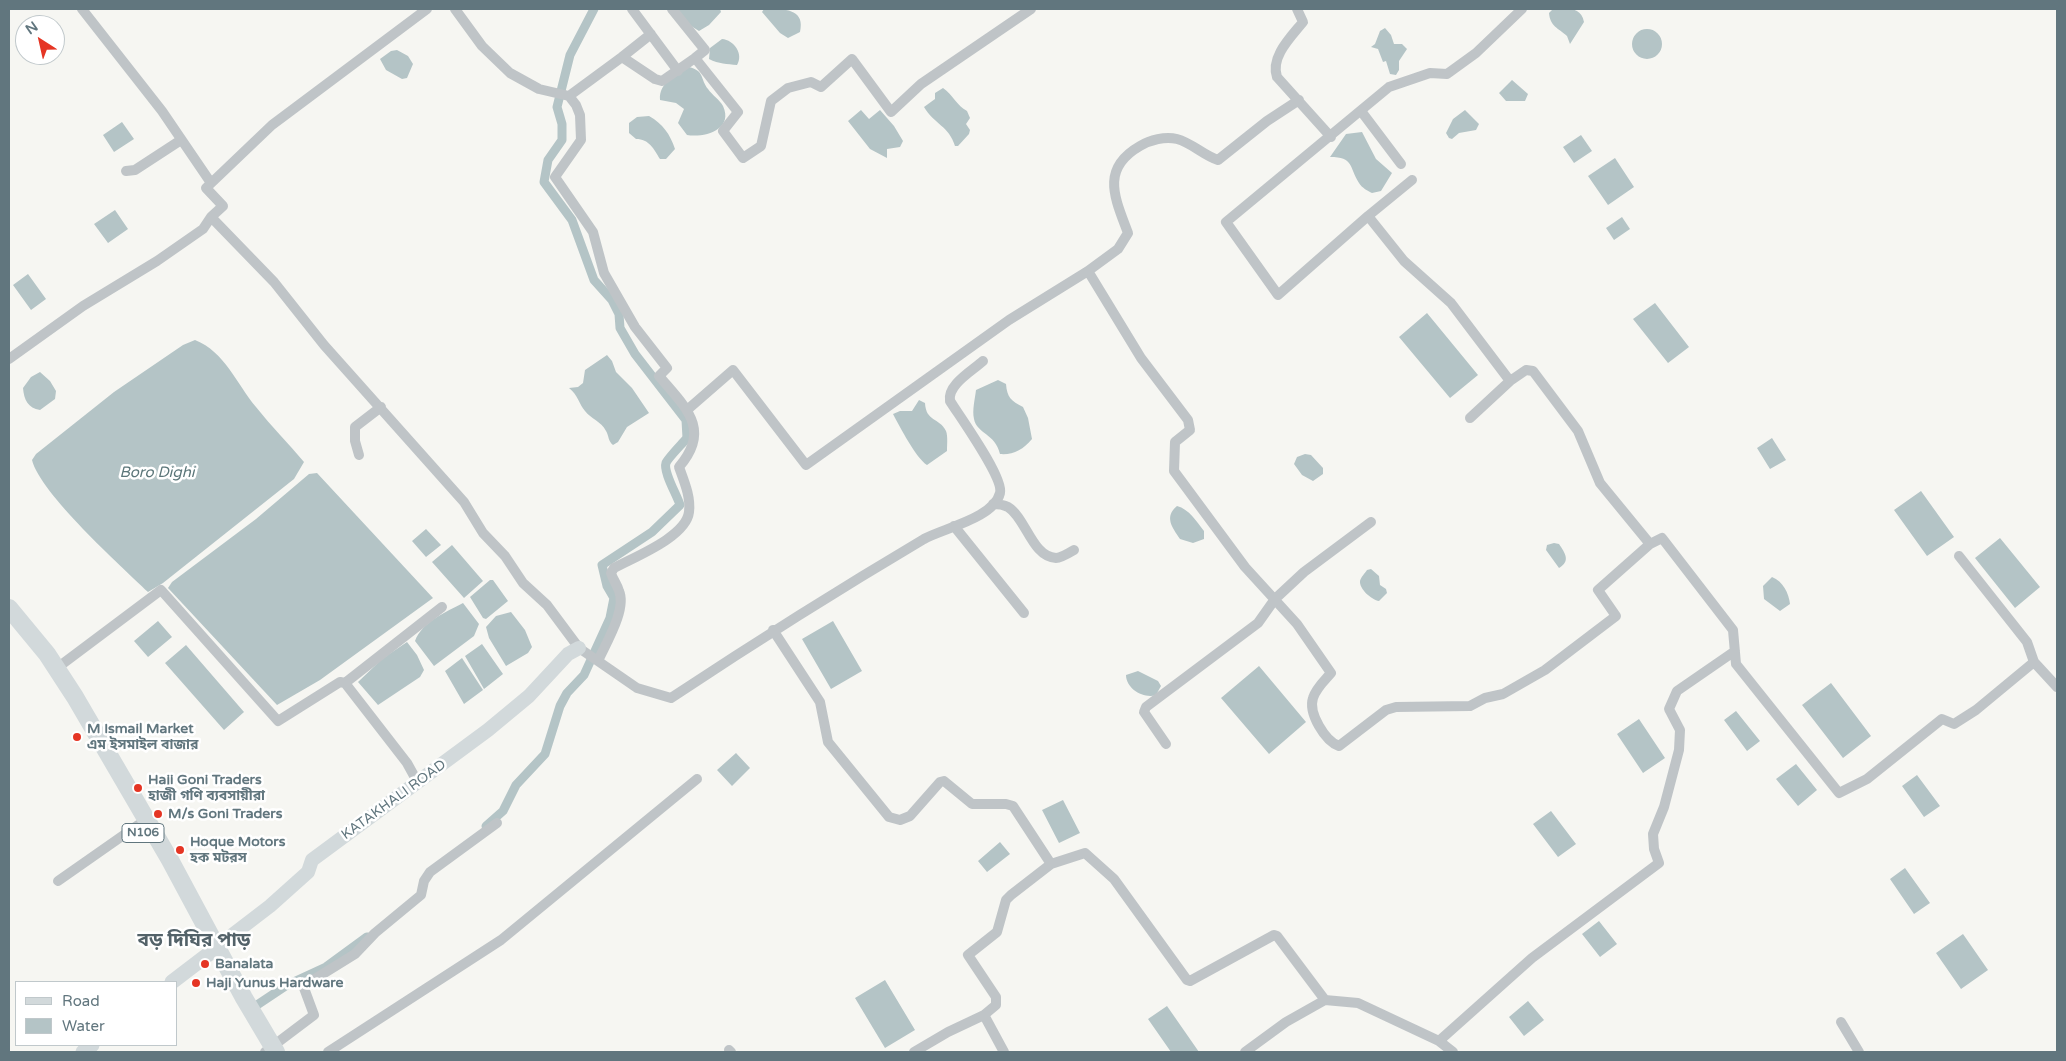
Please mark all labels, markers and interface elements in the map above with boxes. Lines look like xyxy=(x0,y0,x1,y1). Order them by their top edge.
north arrow xyxy=(15,15,65,65)
text: N xyxy=(22,18,41,38)
water label: Boro Dighi xyxy=(119,464,195,482)
place label: M Ismail Market এম ইসমাইল বাজার xyxy=(87,721,199,754)
marker: M Ismail Market এম ইসমাইল বাজার xyxy=(71,731,83,743)
street label: KATAKHALI ROAD xyxy=(339,756,449,844)
place label: Haji Goni Traders হাজী গণি ব্যবসায়ীরা xyxy=(148,772,265,804)
marker: Haji Goni Traders হাজী গণি ব্যবসায়ীরা xyxy=(132,782,144,794)
place label: M/s Goni Traders xyxy=(168,806,282,822)
marker: M/s Goni Traders xyxy=(152,808,164,820)
road number: N106 xyxy=(122,824,164,842)
place label: Hoque Motors হক মটরস xyxy=(190,834,285,866)
marker: Hoque Motors হক মটরস xyxy=(174,844,186,856)
district label: বড় দিঘির পাড় xyxy=(137,930,251,952)
place label: Banalata xyxy=(215,956,273,972)
marker: Banalata xyxy=(199,958,211,970)
place label: Haji Yunus Hardware xyxy=(206,975,343,991)
marker: Haji Yunus Hardware xyxy=(190,977,202,989)
legend xyxy=(15,981,178,1046)
text: Road xyxy=(62,992,100,1010)
text: Water xyxy=(62,1017,105,1035)

